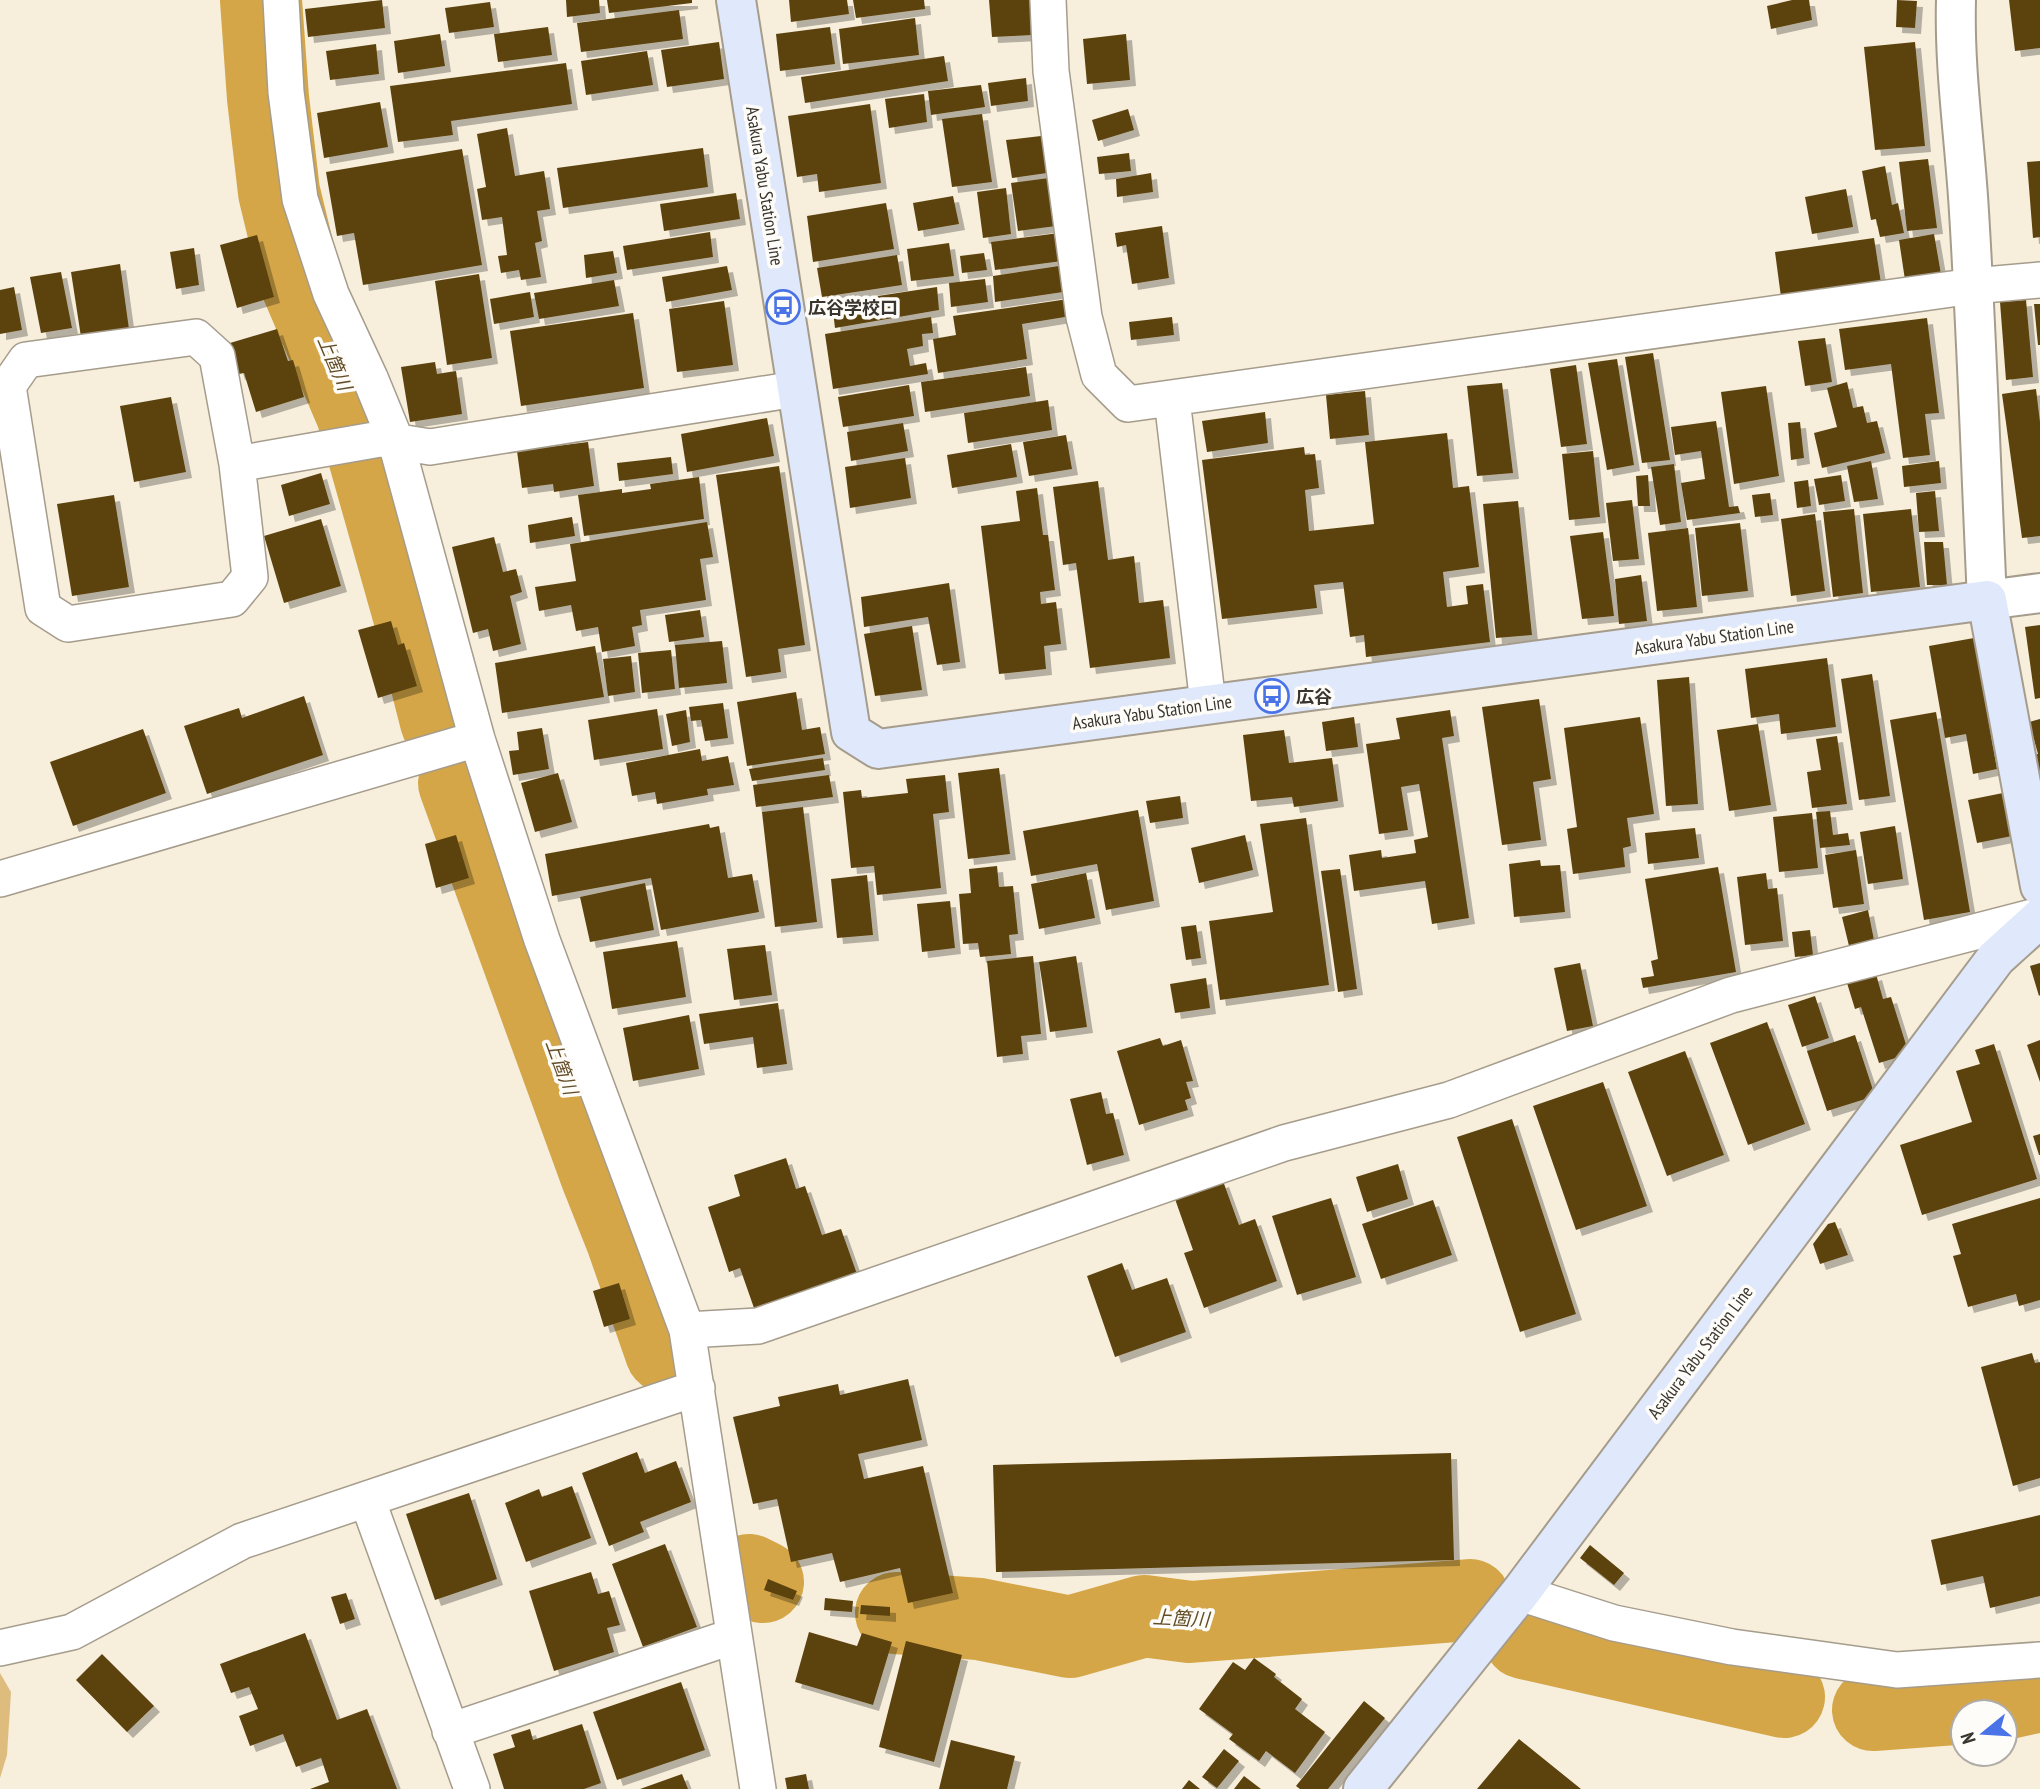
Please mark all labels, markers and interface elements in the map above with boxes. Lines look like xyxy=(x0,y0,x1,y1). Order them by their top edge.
street label: Asakura Yabu Station Line xyxy=(741,105,789,267)
bus stop icon: 広谷学校口 xyxy=(764,288,802,326)
place label: 広谷学校口 xyxy=(808,296,898,319)
water label: 上箇川 xyxy=(313,332,358,396)
street label: Asakura Yabu Station Line xyxy=(1633,614,1795,660)
bus stop icon: 広谷 xyxy=(1253,677,1291,715)
place label: 広谷 xyxy=(1296,685,1332,708)
street label: Asakura Yabu Station Line xyxy=(1071,689,1233,735)
water label: 上箇川 xyxy=(541,1036,584,1100)
street label: Asakura Yabu Station Line xyxy=(1642,1281,1758,1423)
water label: 上箇川 xyxy=(1152,1605,1212,1632)
north arrow xyxy=(1949,1698,2019,1768)
text: N xyxy=(1955,1730,1981,1747)

